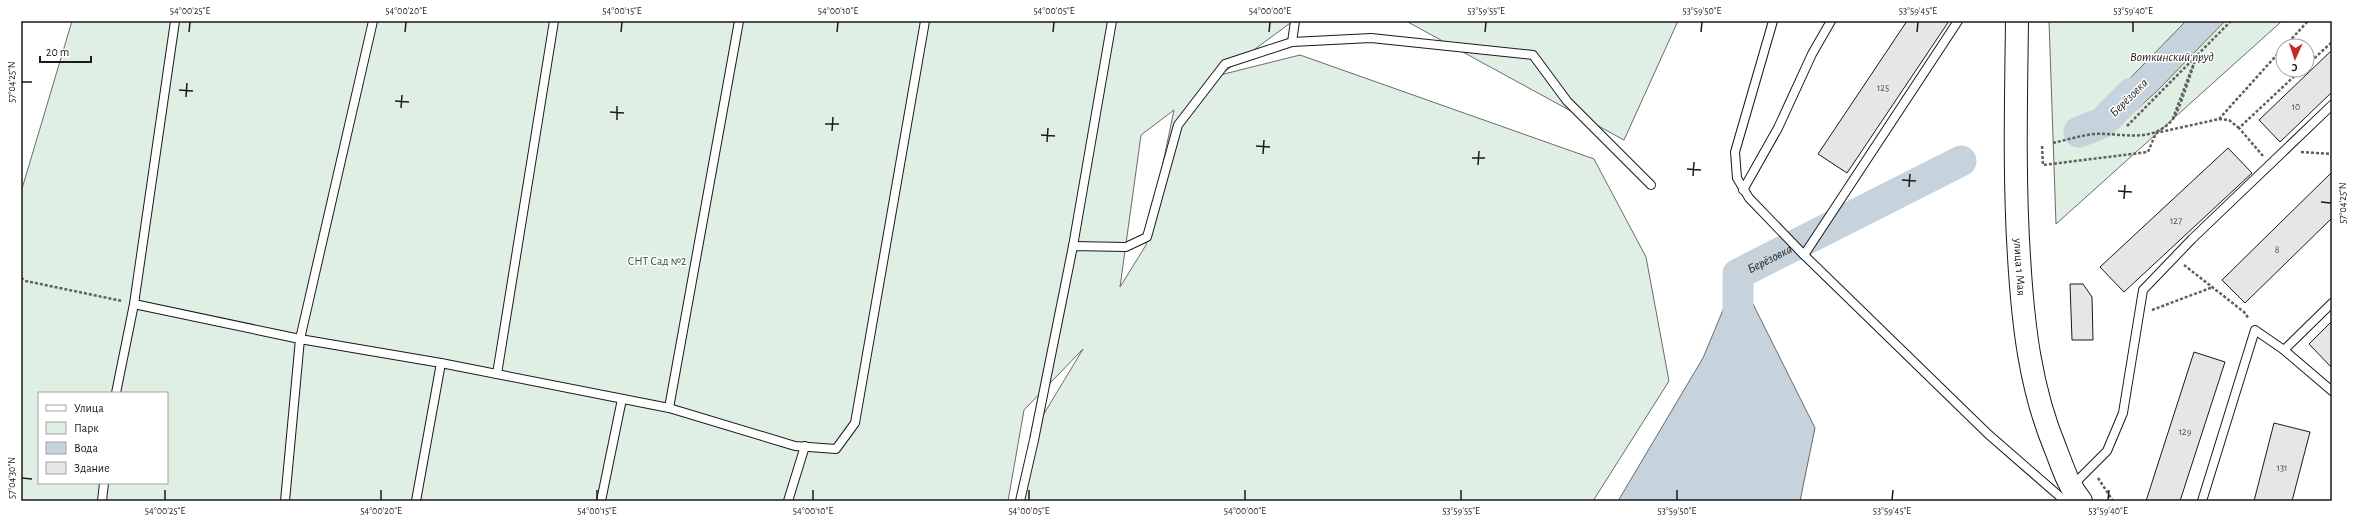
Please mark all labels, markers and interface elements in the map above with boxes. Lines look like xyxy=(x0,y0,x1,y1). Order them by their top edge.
text: 54°00'25"E xyxy=(170,6,210,16)
text: 54°00'20"E xyxy=(385,6,427,16)
text: 54°00'15"E xyxy=(602,6,642,16)
text: 54°00'10"E xyxy=(818,6,858,16)
text: 54°00'05"E xyxy=(1033,6,1075,16)
text: 54°00'00"E xyxy=(1249,6,1291,16)
text: 53°59'55"E xyxy=(1467,6,1505,16)
text: 53°59'50"E xyxy=(1683,6,1722,16)
text: 53°59'45"E xyxy=(1899,6,1937,16)
text: 53°59'40"E xyxy=(2113,6,2153,16)
scale bar xyxy=(40,38,91,64)
north arrow xyxy=(2275,38,2315,78)
text: 20 m xyxy=(46,46,69,58)
water label: Воткинский пруд xyxy=(2130,51,2214,64)
text: 57°04'25"N xyxy=(7,61,17,103)
text: С xyxy=(2291,62,2298,73)
water label: Берёзовка xyxy=(2107,76,2151,120)
house number: 125 xyxy=(1877,83,1889,93)
house number: 10 xyxy=(2292,102,2300,112)
text: 57°04'25"N xyxy=(2338,182,2348,224)
house number: 127 xyxy=(2170,216,2182,226)
street label: улица 1 Мая xyxy=(2011,237,2028,296)
water label: Берёзовка xyxy=(1745,243,1795,276)
house number: 8 xyxy=(2275,245,2280,255)
park label: СНТ Сад №2 xyxy=(628,255,687,267)
legend xyxy=(38,392,168,484)
text: Улица xyxy=(74,402,104,414)
text: Парк xyxy=(74,422,99,434)
house number: 129 xyxy=(2179,427,2192,437)
text: Вода xyxy=(74,442,98,454)
text: 57°04'30"N xyxy=(7,457,17,499)
text: Здание xyxy=(74,462,110,474)
house number: 131 xyxy=(2277,463,2288,473)
text: 54°00'25"E xyxy=(145,506,185,516)
text: 54°00'20"E xyxy=(360,506,402,516)
text: 54°00'15"E xyxy=(577,506,617,516)
text: 54°00'10"E xyxy=(793,506,833,516)
text: 54°00'05"E xyxy=(1008,506,1050,516)
text: 54°00'00"E xyxy=(1224,506,1266,516)
text: 53°59'55"E xyxy=(1442,506,1480,516)
text: 53°59'50"E xyxy=(1658,506,1697,516)
text: 53°59'45"E xyxy=(1873,506,1911,516)
text: 53°59'40"E xyxy=(2088,506,2128,516)

